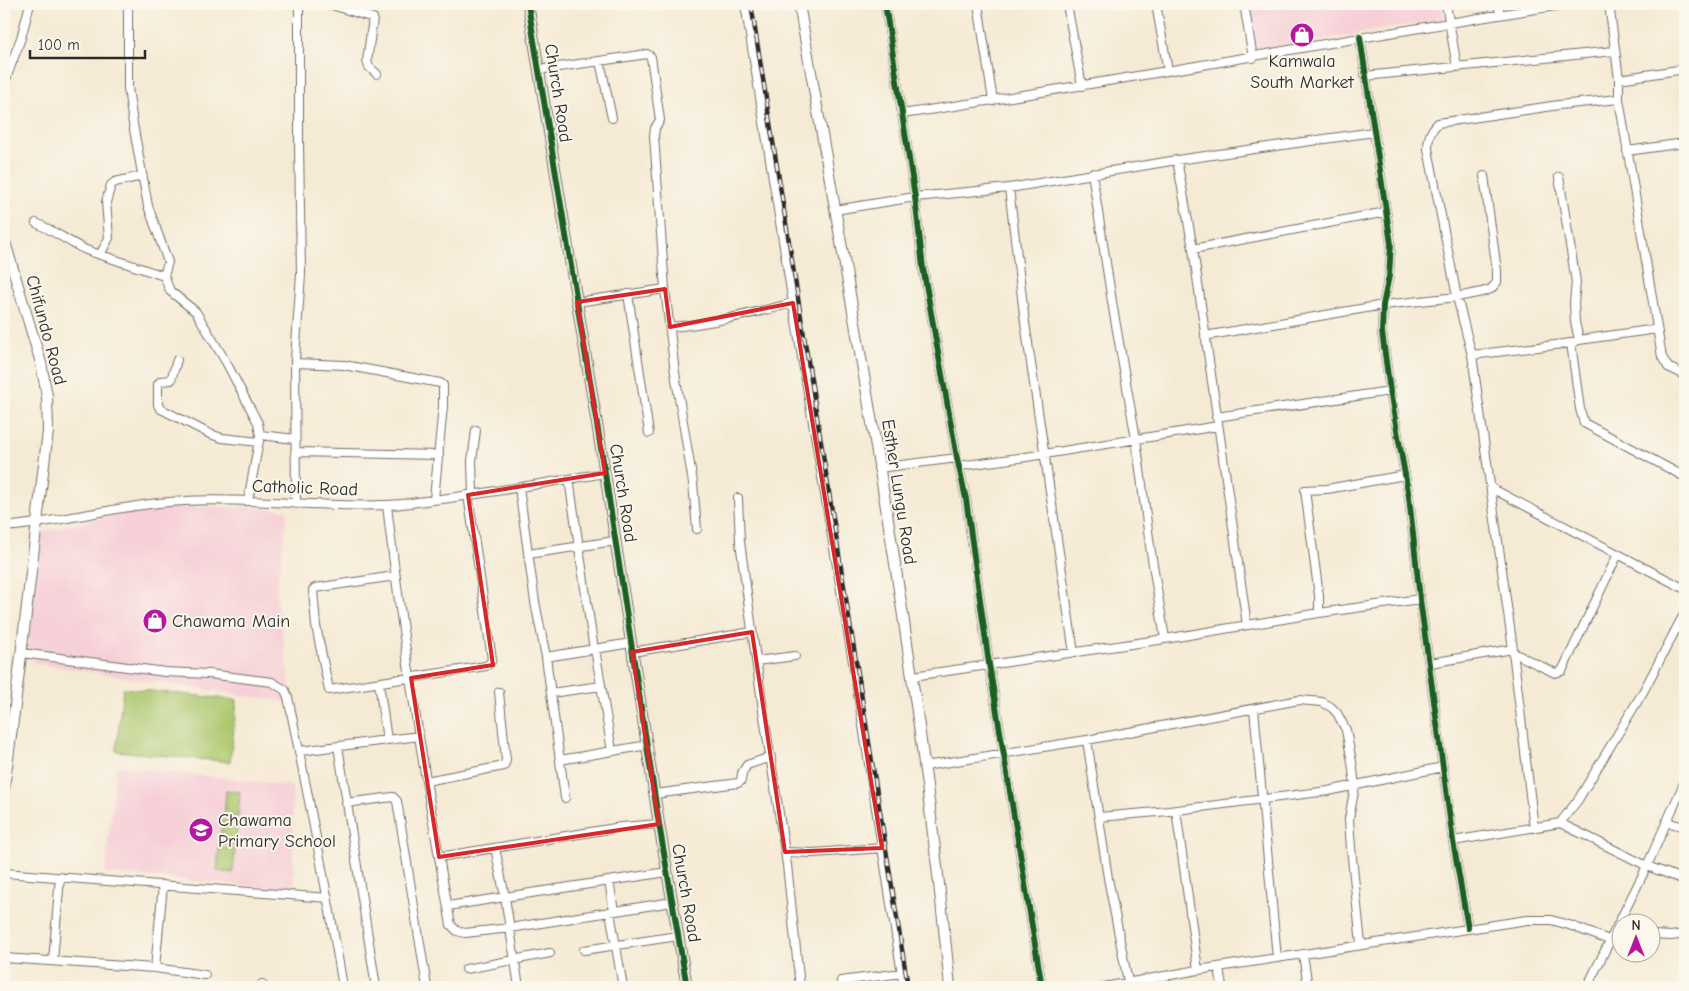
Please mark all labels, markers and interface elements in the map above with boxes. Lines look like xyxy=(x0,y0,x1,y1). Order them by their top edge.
shop icon: Kamwala South Market xyxy=(1289,22,1315,48)
scale bar xyxy=(30,28,145,60)
text: 100 m xyxy=(38,36,80,54)
street label: Church Road xyxy=(540,42,576,144)
place label: Kamwala South Market xyxy=(1250,51,1355,93)
street label: Chifundo Road xyxy=(21,273,71,387)
street label: Esther Lungu Road xyxy=(877,418,921,566)
street label: Church Road xyxy=(605,442,641,544)
street label: Catholic Road xyxy=(252,476,358,500)
shop icon: Chawama Main xyxy=(142,608,168,634)
place label: Chawama Main xyxy=(172,611,290,632)
place label: Chawama Primary School xyxy=(218,810,336,852)
school or university icon: Chawama Primary School xyxy=(188,817,214,843)
street label: Church Road xyxy=(667,842,705,944)
north arrow xyxy=(1612,914,1662,964)
text: N xyxy=(1631,917,1641,934)

